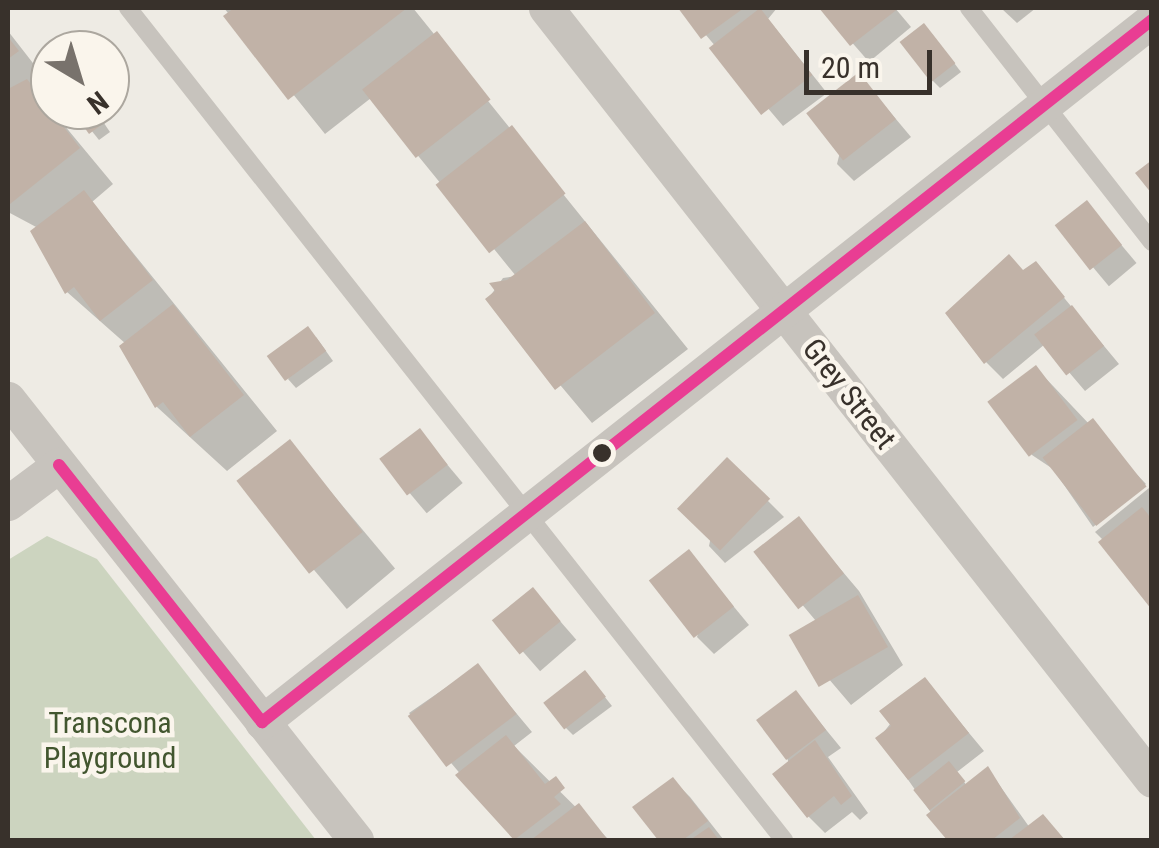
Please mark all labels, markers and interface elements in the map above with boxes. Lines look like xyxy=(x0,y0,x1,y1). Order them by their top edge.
north arrow xyxy=(30,30,130,130)
scale bar xyxy=(809,30,936,92)
text: 20 m xyxy=(821,50,880,85)
text: N xyxy=(81,84,114,121)
street label: Grey Street xyxy=(795,332,903,456)
unlabelled marker xyxy=(592,443,612,463)
park label: Transcona Playground xyxy=(44,705,176,776)

